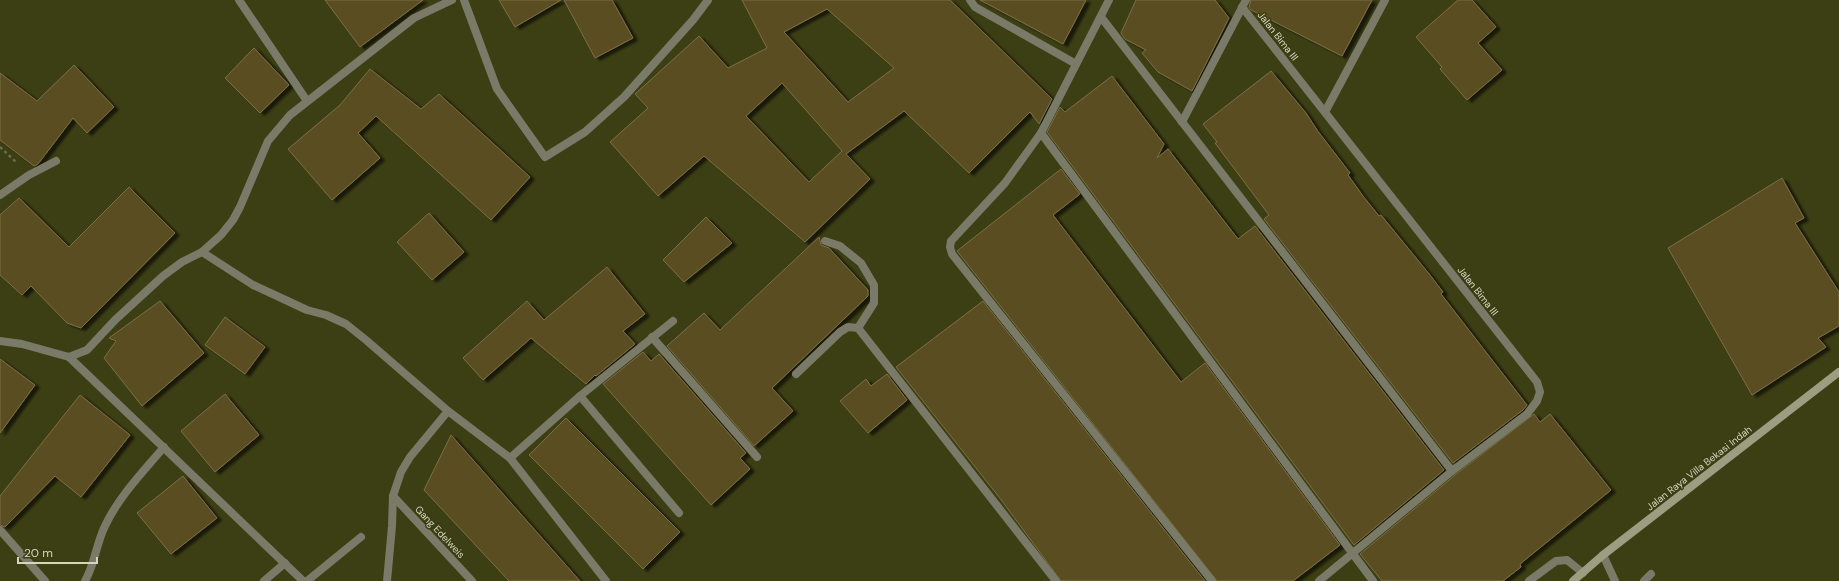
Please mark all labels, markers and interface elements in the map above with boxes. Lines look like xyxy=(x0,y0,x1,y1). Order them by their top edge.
street label: Jalan Bima III xyxy=(1255,9,1301,63)
street label: Jalan Bima III xyxy=(1455,264,1501,318)
street label: Jalan Raya Villa Bekasi Indah xyxy=(1644,423,1755,513)
street label: Gang Edelweis xyxy=(412,503,468,561)
scale bar xyxy=(18,539,97,565)
text: 20 m xyxy=(24,545,53,561)

